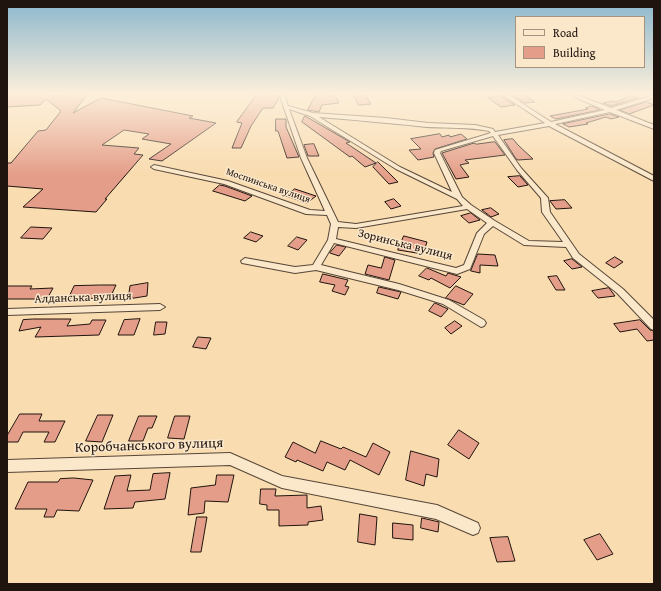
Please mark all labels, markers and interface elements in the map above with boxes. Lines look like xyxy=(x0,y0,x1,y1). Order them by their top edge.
legend xyxy=(515,16,645,68)
text: Road xyxy=(553,24,578,41)
text: Building xyxy=(553,44,596,61)
street label: Моспинська вулиця xyxy=(224,166,312,206)
street label: Зоринська вулиця xyxy=(356,226,454,264)
street label: Алданська вулиця xyxy=(34,289,132,307)
street label: Коробчанського вулиця xyxy=(75,435,223,457)

